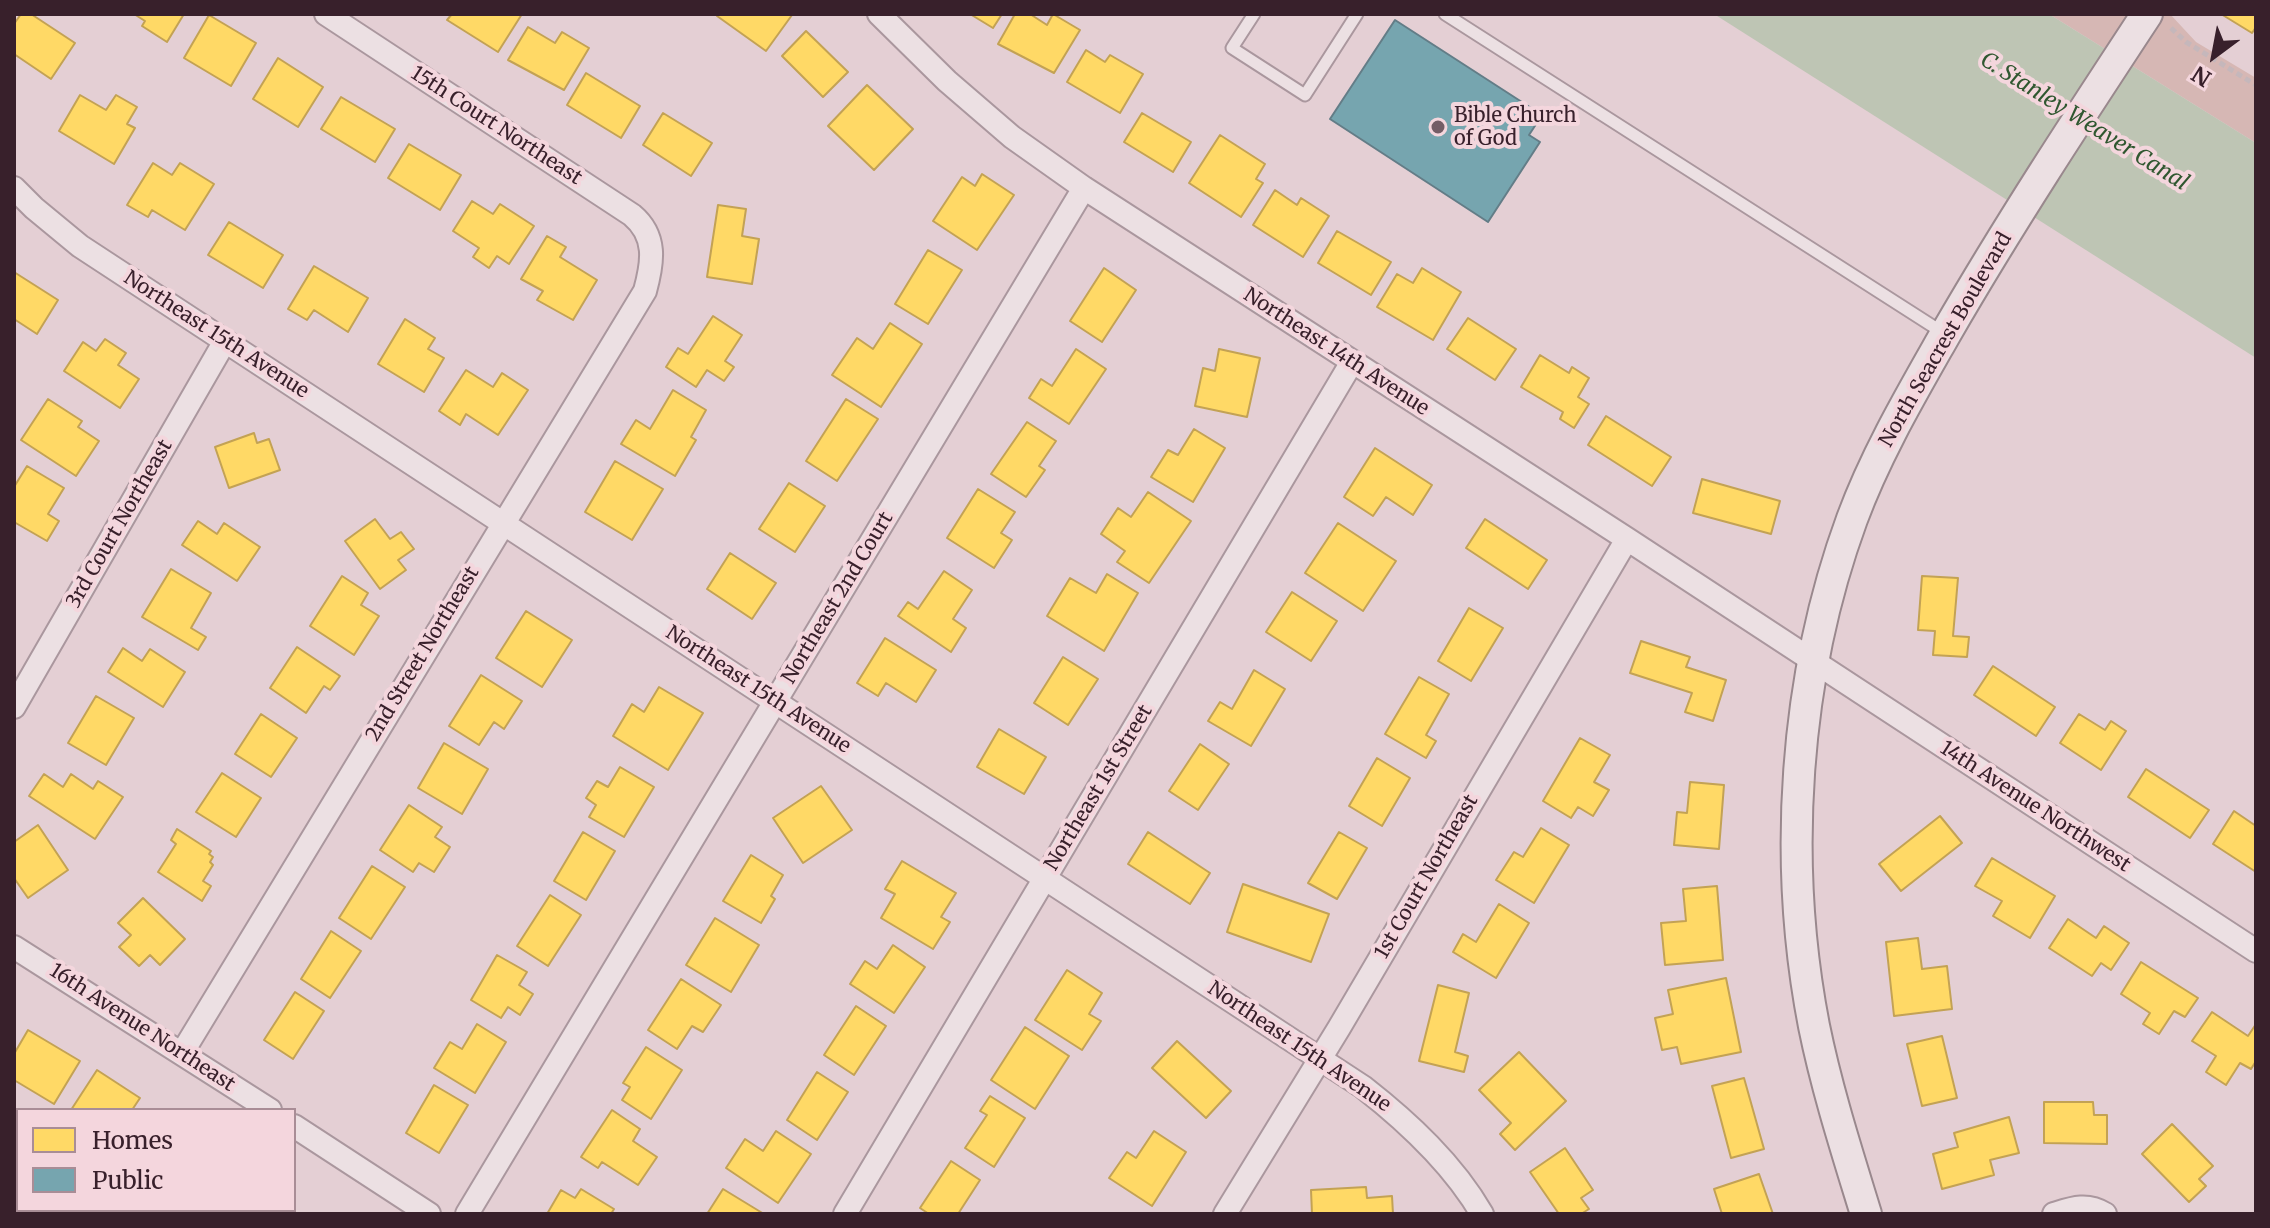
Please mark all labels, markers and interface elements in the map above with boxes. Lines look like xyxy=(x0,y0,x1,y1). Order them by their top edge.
north arrow xyxy=(2174,16,2254,96)
water label: C. Stanley Weaver Canal xyxy=(1975,47,2193,197)
text: N xyxy=(2186,60,2216,93)
street label: 15th Court Northeast xyxy=(406,62,586,190)
place label: Bible Church of God xyxy=(1454,104,1576,151)
marker: Bible Church of God xyxy=(1429,118,1447,136)
street label: North Seacrest Boulevard xyxy=(1875,228,2017,452)
street label: Northeast 15th Avenue xyxy=(119,266,313,404)
street label: Northeast 14th Avenue xyxy=(1239,283,1433,421)
street label: 3rd Court Northeast xyxy=(62,436,178,612)
street label: Northeast 2nd Court xyxy=(777,508,899,688)
street label: 2nd Street Northeast xyxy=(361,562,485,746)
street label: Northeast 15th Avenue xyxy=(661,621,855,759)
street label: Northeast 1st Street xyxy=(1040,701,1158,875)
street label: 14th Avenue Northwest xyxy=(1935,736,2135,878)
street label: 1st Court Northeast xyxy=(1370,791,1484,963)
street label: 16th Avenue Northeast xyxy=(45,959,239,1097)
street label: Northeast 15th Avenue xyxy=(1203,977,1395,1117)
legend xyxy=(16,1108,296,1212)
text: Homes xyxy=(92,1125,173,1156)
text: Public xyxy=(92,1165,163,1196)

